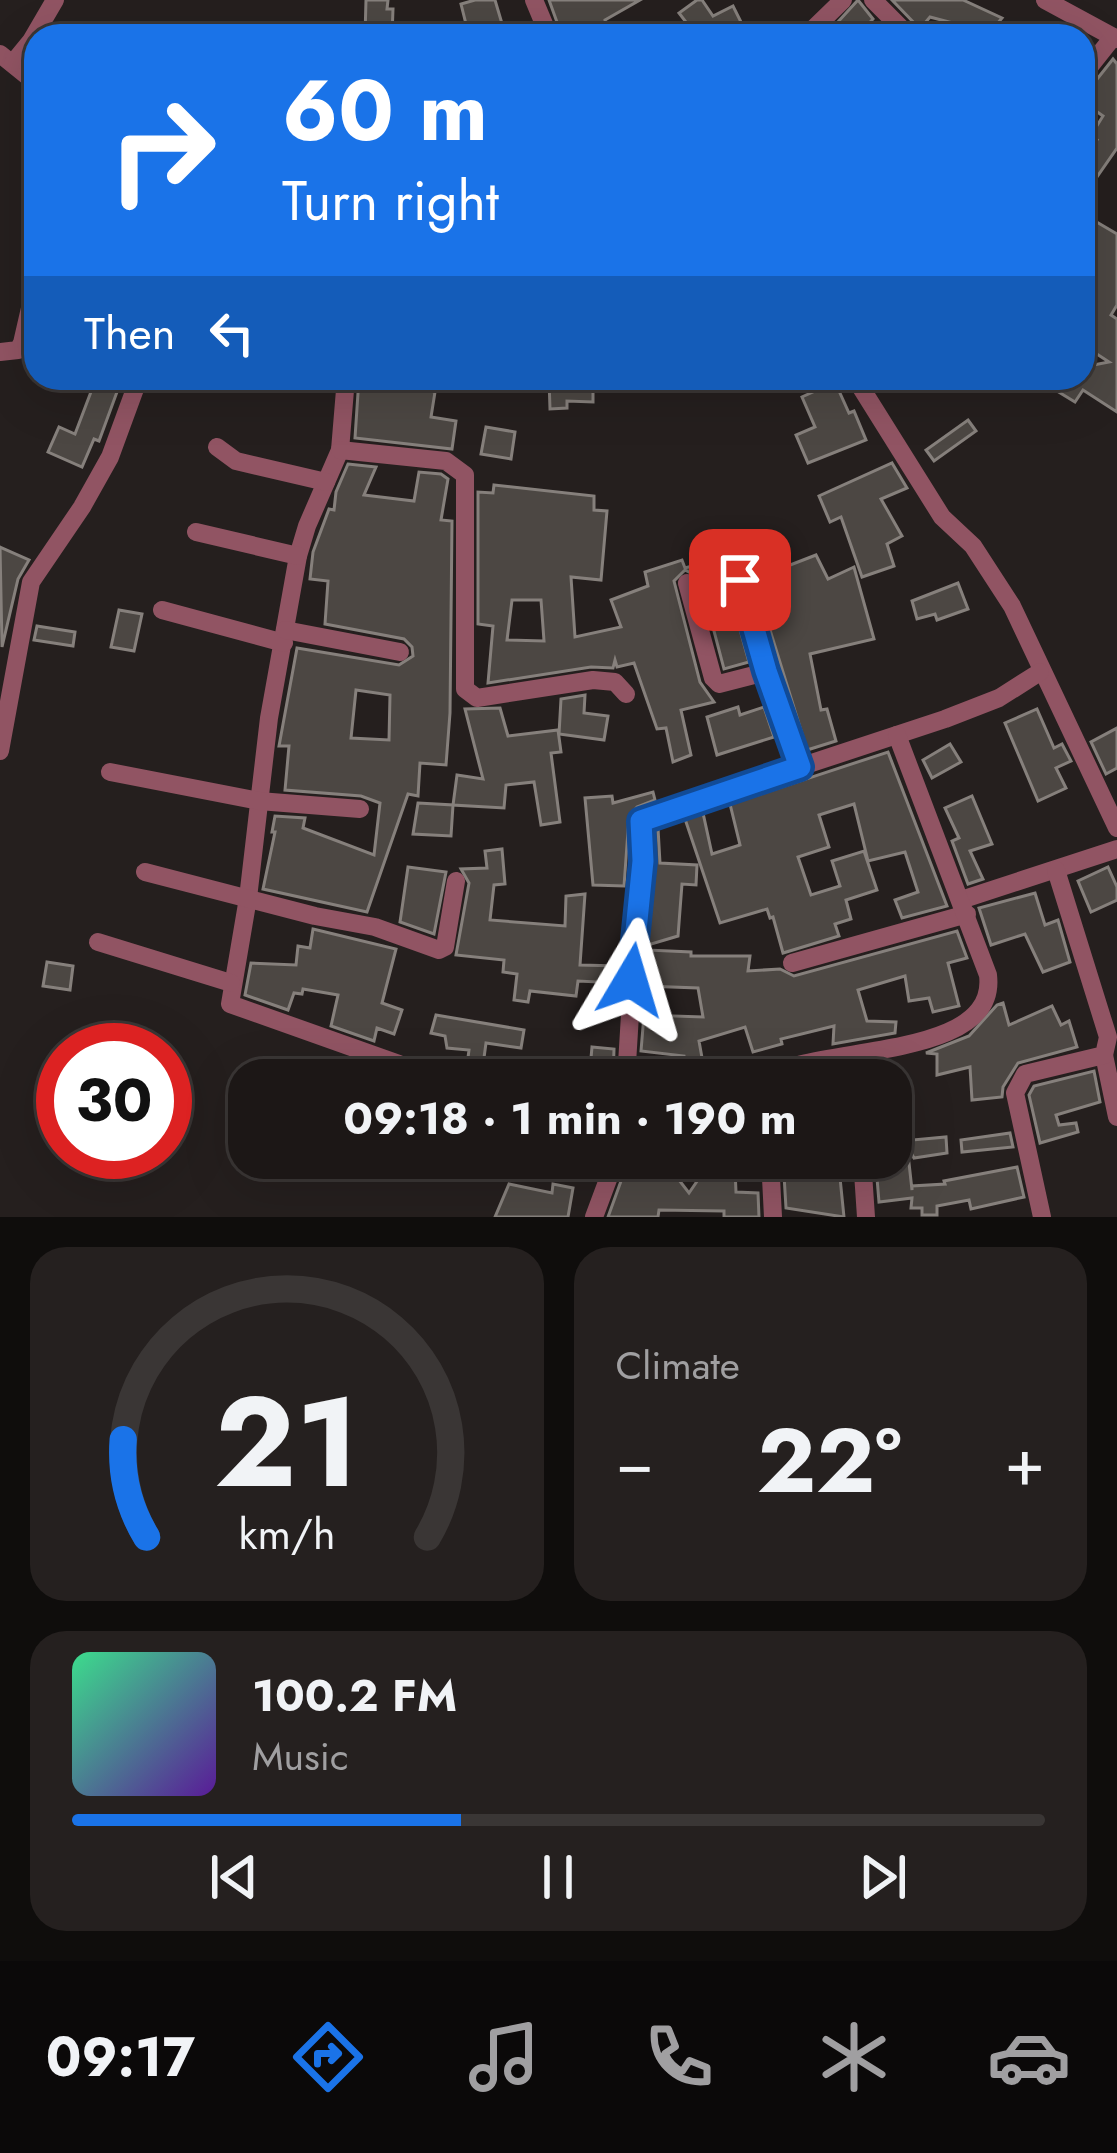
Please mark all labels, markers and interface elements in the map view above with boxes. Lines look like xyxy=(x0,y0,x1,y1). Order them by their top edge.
text: 60 m xyxy=(282,50,488,172)
icon: right xyxy=(84,72,240,228)
text: Turn right xyxy=(282,162,499,240)
icon: left xyxy=(199,300,265,366)
text: Then xyxy=(84,301,175,366)
pin xyxy=(689,529,791,631)
icon: arrive xyxy=(707,547,773,613)
position arrow xyxy=(568,917,694,1043)
speed limit sign: 30 xyxy=(36,1023,192,1179)
text: 09:18 · 1 min · 190 m xyxy=(343,1086,797,1151)
text: Climate xyxy=(616,1337,740,1394)
text: 21 xyxy=(214,1352,359,1533)
text: 22° xyxy=(757,1396,902,1526)
text: − xyxy=(616,1414,654,1510)
text: + xyxy=(1004,1414,1045,1510)
text: km/h xyxy=(238,1503,335,1565)
text: 100.2 FM xyxy=(252,1663,457,1728)
text: Music xyxy=(252,1728,349,1785)
icon: previous xyxy=(201,1844,267,1910)
icon: pause xyxy=(525,1844,591,1910)
icon: next xyxy=(850,1844,916,1910)
icon: directions xyxy=(286,2015,370,2099)
icon: music xyxy=(462,2015,546,2099)
icon: phone xyxy=(637,2015,721,2099)
icon: climate xyxy=(812,2015,896,2099)
icon: car xyxy=(987,2015,1071,2099)
text: 09:17 xyxy=(46,2018,195,2096)

